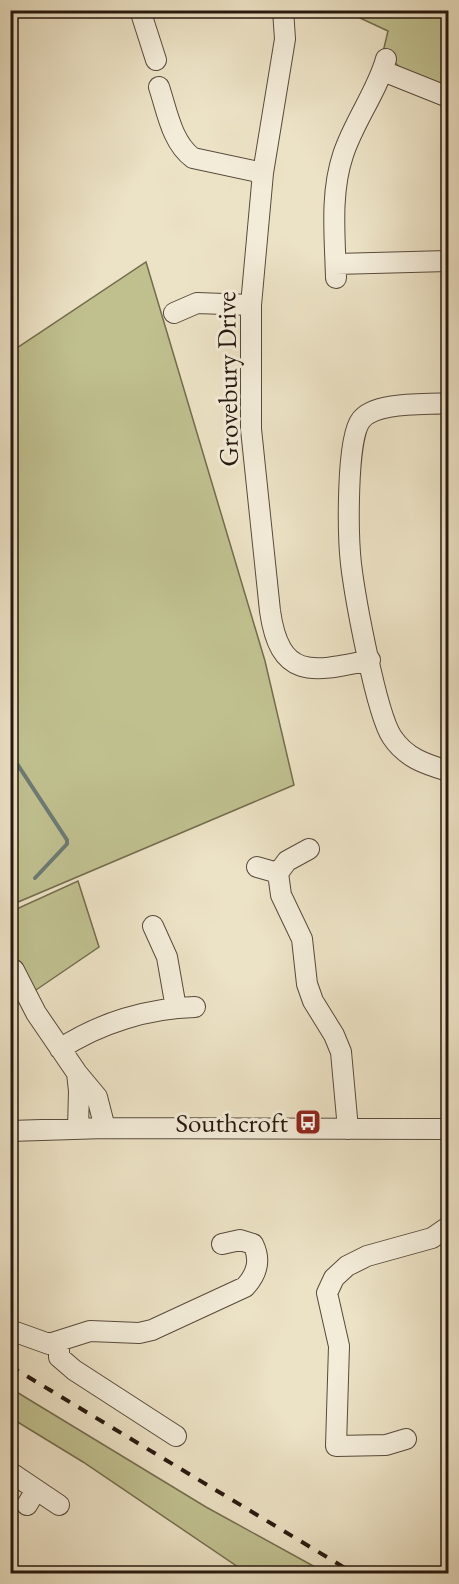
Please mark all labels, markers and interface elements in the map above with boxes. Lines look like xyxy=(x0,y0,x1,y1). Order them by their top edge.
street label: Grovebury Drive xyxy=(208,291,246,467)
place label: Southcroft xyxy=(175,1105,289,1140)
bus stop icon: Southcroft xyxy=(293,1107,323,1137)

